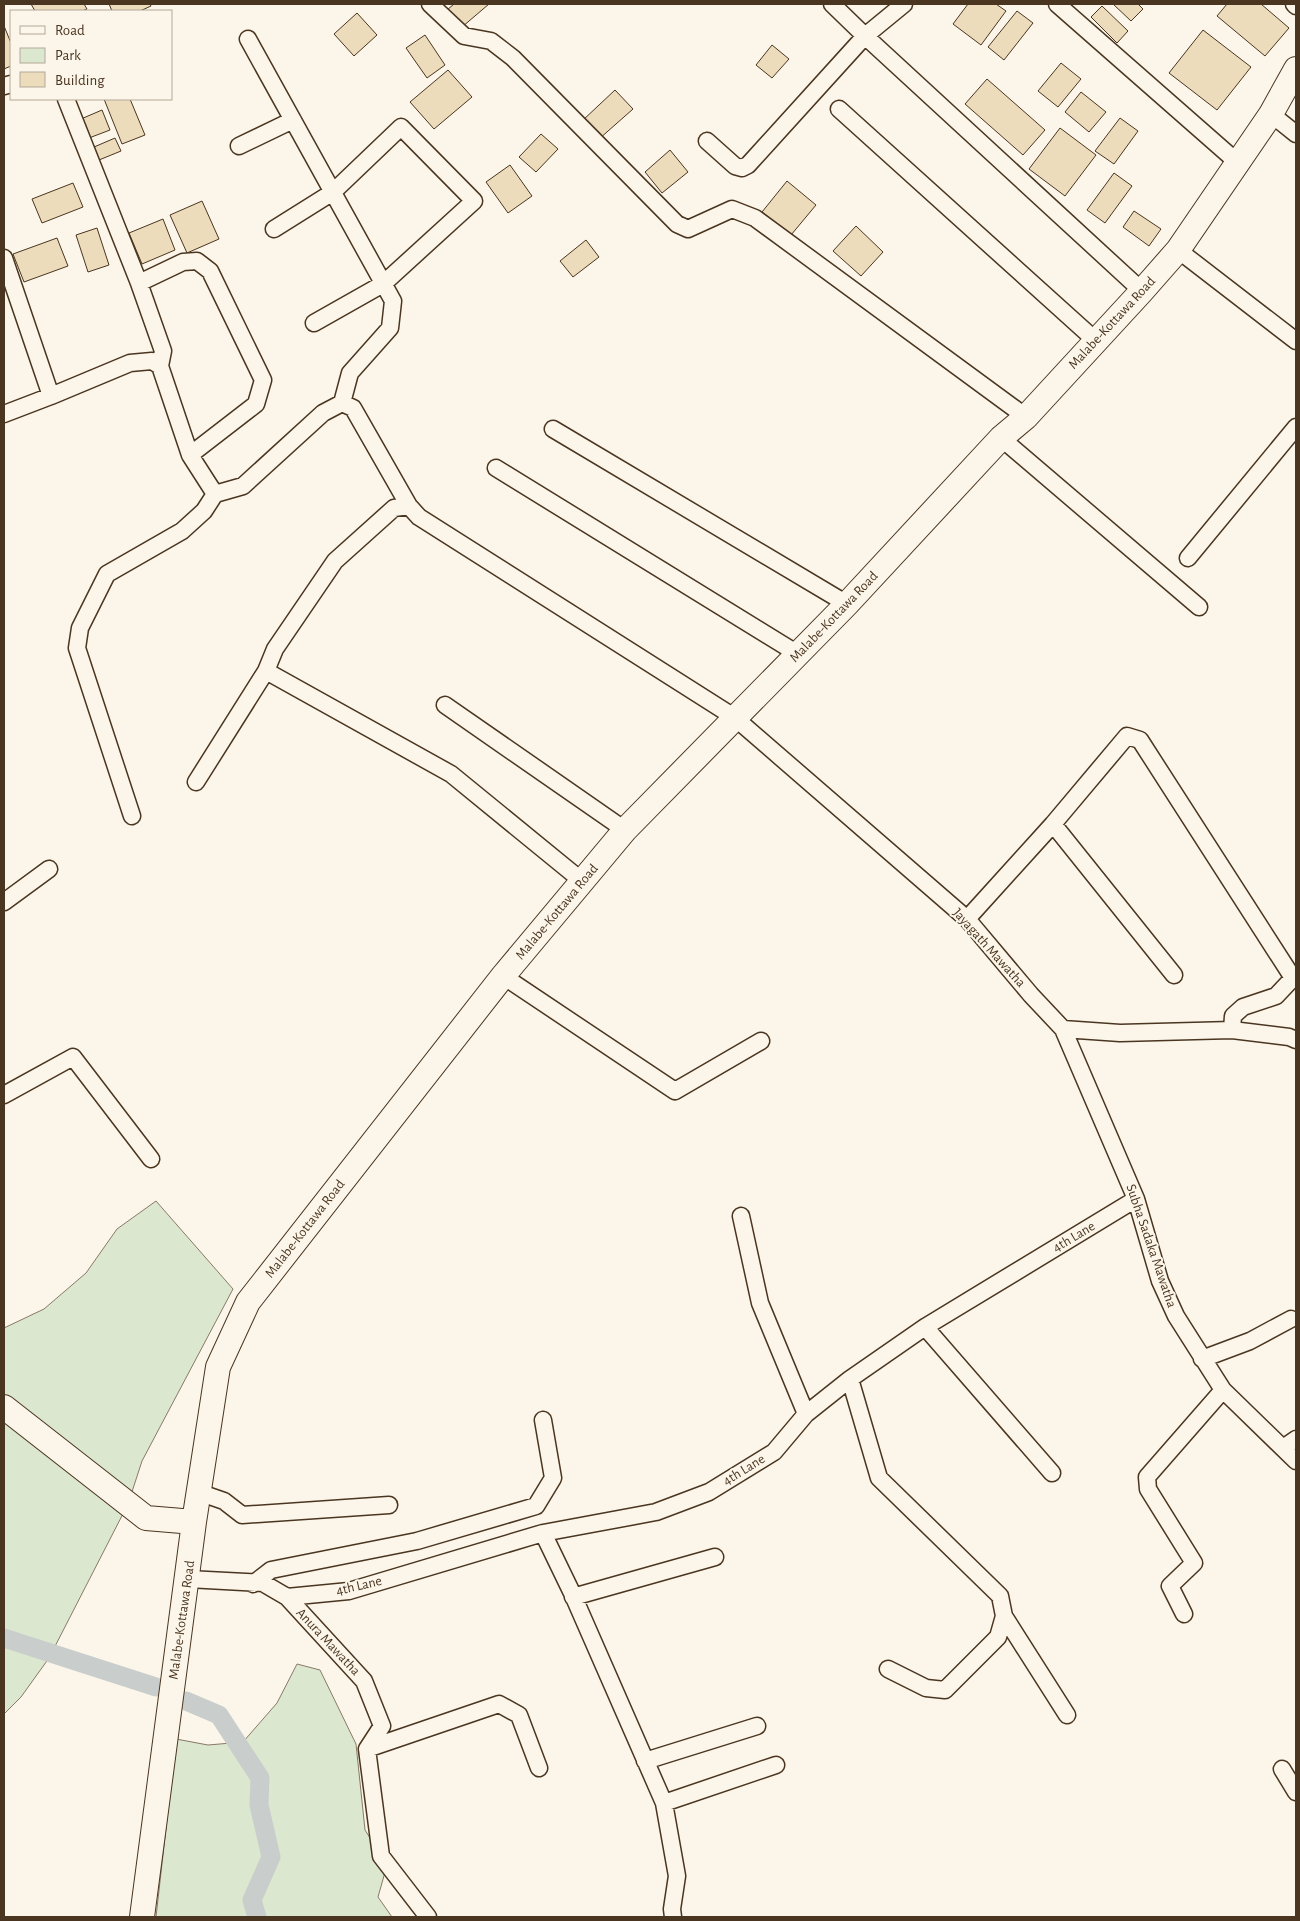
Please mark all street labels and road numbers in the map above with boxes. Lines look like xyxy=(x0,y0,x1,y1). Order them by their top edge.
street label: Malabe-Kottawa Road xyxy=(1066,274,1158,372)
street label: Malabe-Kottawa Road xyxy=(787,569,881,665)
street label: Malabe-Kottawa Road xyxy=(513,862,601,962)
street label: Jayagath Mawatha xyxy=(950,906,1028,991)
street label: Malabe-Kottawa Road xyxy=(263,1177,347,1281)
street label: Subha Sadaka Mawatha xyxy=(1123,1183,1179,1310)
street label: 4th Lane xyxy=(1050,1219,1098,1255)
street label: 4th Lane xyxy=(721,1452,767,1488)
street label: Malabe-Kottawa Road xyxy=(167,1560,197,1680)
street label: 4th Lane xyxy=(335,1574,383,1598)
street label: Anura Mawatha xyxy=(293,1606,363,1679)

